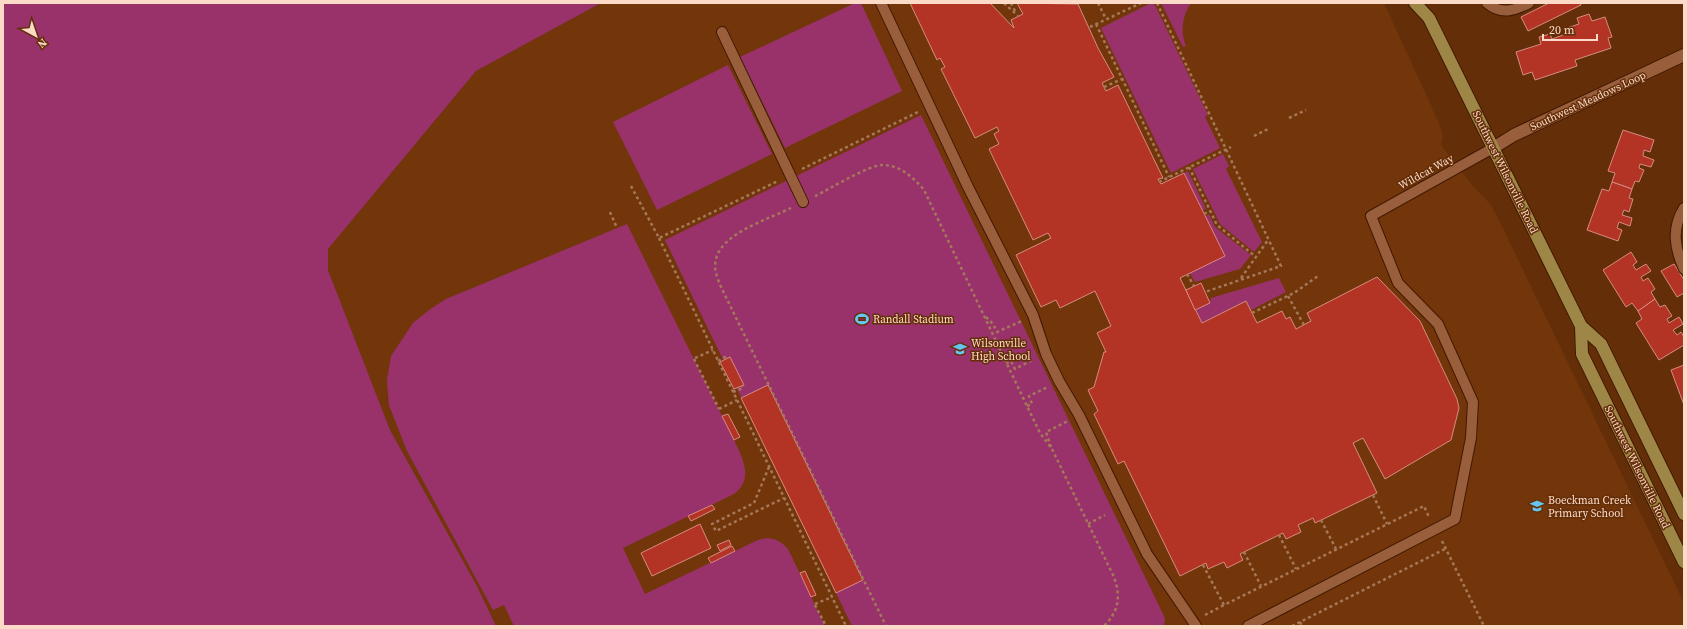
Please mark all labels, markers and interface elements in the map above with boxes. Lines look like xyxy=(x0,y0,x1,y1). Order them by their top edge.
north arrow xyxy=(16,16,56,56)
scale bar xyxy=(1543,16,1597,42)
text: 20 m xyxy=(1549,22,1575,38)
text: N xyxy=(34,35,50,52)
street label: Southwest Meadows Loop xyxy=(1528,68,1648,134)
street label: Southwest Wilsonville Road xyxy=(1469,108,1542,237)
street label: Wildcat Way xyxy=(1396,151,1457,193)
sports icon: Randall Stadium xyxy=(854,311,870,327)
place label: Randall Stadium xyxy=(873,312,954,327)
place label: Wilsonville High School xyxy=(971,336,1030,364)
school or university icon: Wilsonville High School xyxy=(952,341,968,357)
street label: Southwest Wilsonville Road xyxy=(1601,403,1674,532)
place label: Boeckman Creek Primary School xyxy=(1548,493,1632,521)
school or university icon: Boeckman Creek Primary School xyxy=(1529,498,1545,514)

